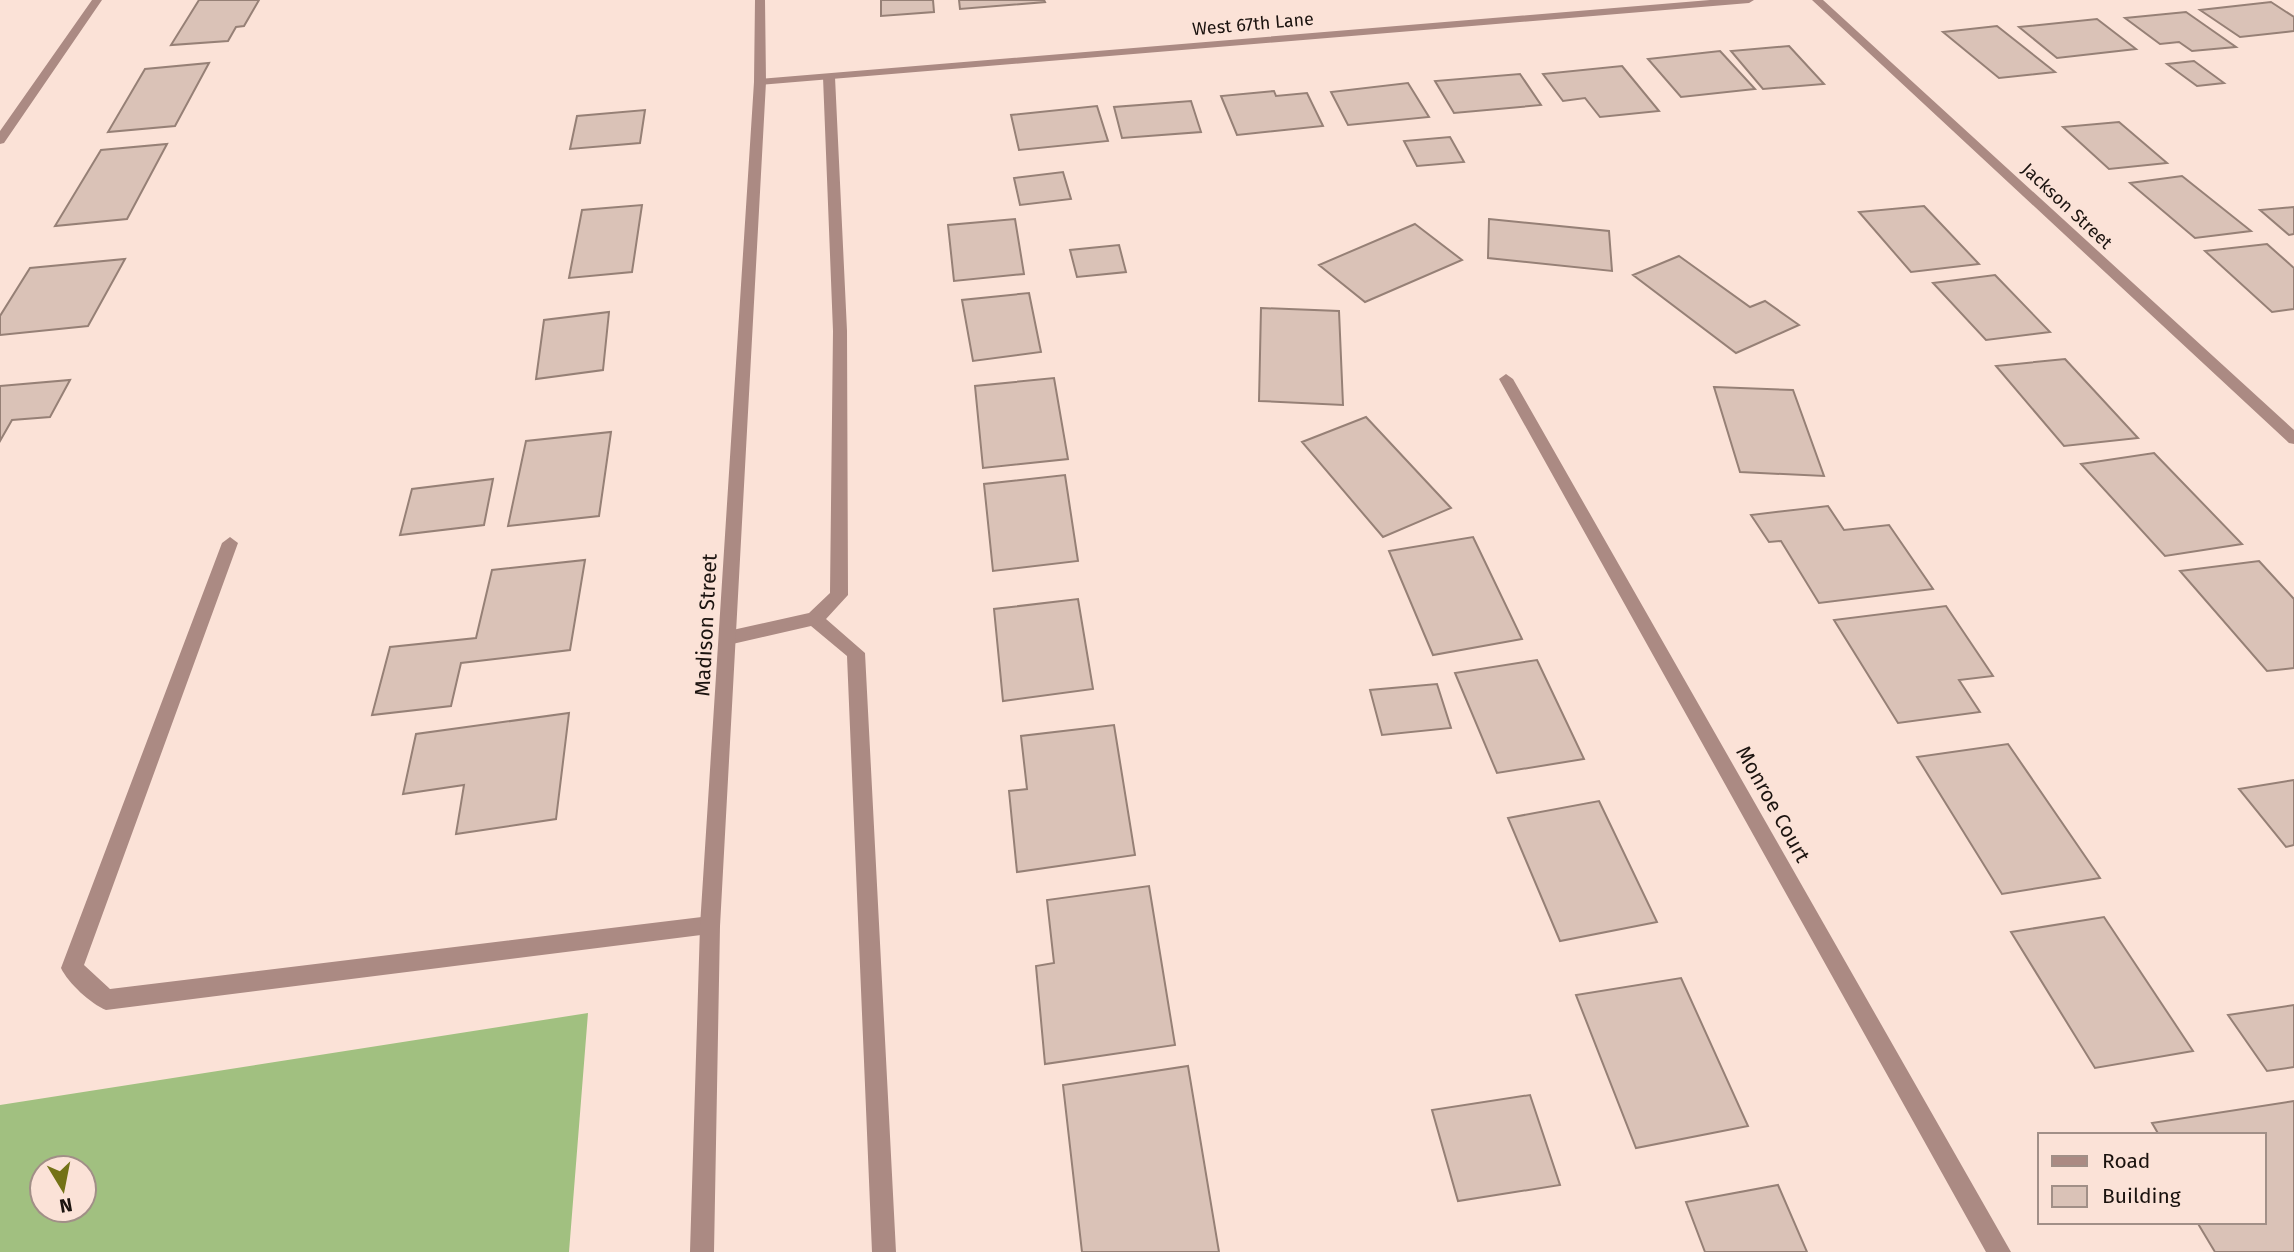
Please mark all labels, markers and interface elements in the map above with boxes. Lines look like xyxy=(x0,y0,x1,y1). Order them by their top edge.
street label: West 67th Lane xyxy=(1191,8,1315,40)
street label: Jackson Street xyxy=(2017,158,2117,254)
street label: Madison Street xyxy=(689,552,723,697)
street label: Monroe Court xyxy=(1730,741,1816,867)
legend xyxy=(2038,1133,2266,1224)
text: Road xyxy=(2102,1148,2150,1174)
north arrow xyxy=(28,1154,98,1224)
text: Building xyxy=(2102,1183,2181,1209)
text: N xyxy=(58,1193,74,1218)

